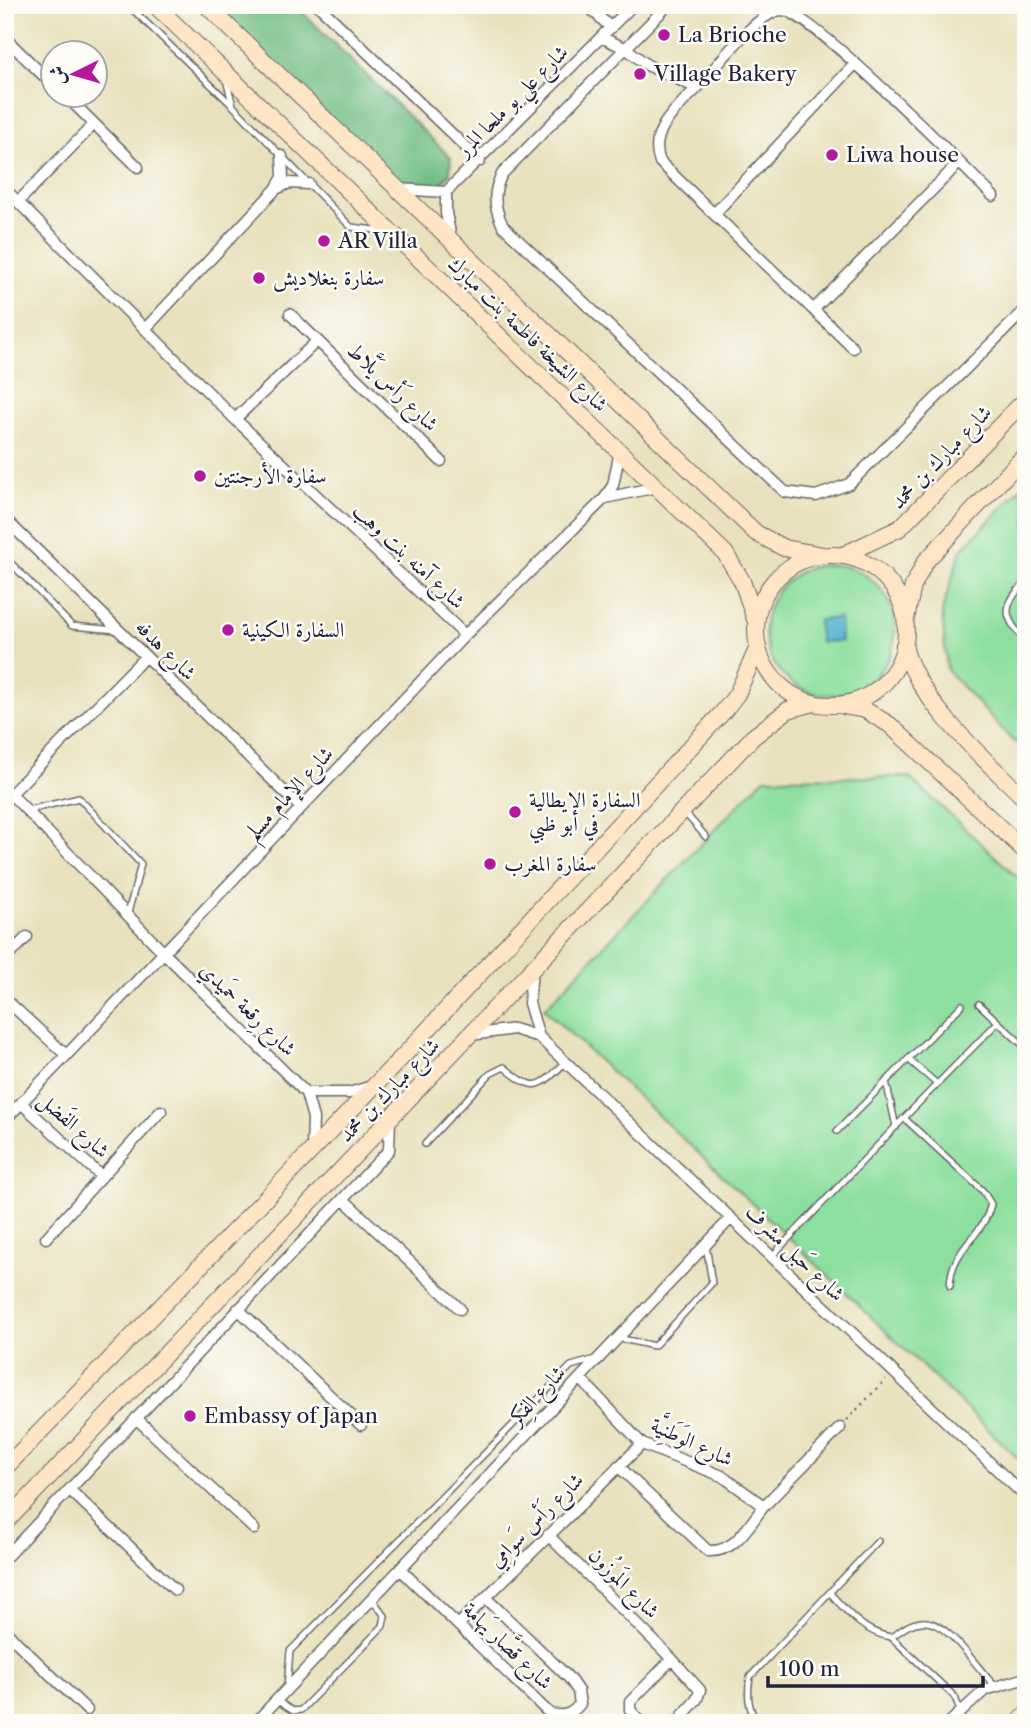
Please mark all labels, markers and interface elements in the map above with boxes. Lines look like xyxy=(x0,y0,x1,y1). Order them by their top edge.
place label: La Brioche xyxy=(678,22,787,47)
marker: La Brioche xyxy=(656,27,672,43)
north arrow xyxy=(38,38,108,108)
street label: شارع علي بو ملحا المرر xyxy=(449,39,579,169)
place label: Village Bakery xyxy=(653,61,797,86)
text: ش xyxy=(45,65,70,86)
marker: Village Bakery xyxy=(632,66,648,82)
place label: Liwa house xyxy=(846,142,959,167)
marker: Liwa house xyxy=(824,147,840,163)
place label: AR Villa xyxy=(337,228,419,253)
marker: AR Villa xyxy=(316,233,332,249)
street label: شارع الشيخة فاطمة بنت مبارك xyxy=(439,251,614,421)
place label: سفارة بنغلاديش xyxy=(273,265,385,292)
marker: سفارة بنغلاديش xyxy=(251,270,267,286)
street label: شارع رَأس يَلَّاط xyxy=(338,333,448,441)
street label: شارع مبارك بن محمد xyxy=(885,400,1001,518)
place label: سفارة الأرجنتين xyxy=(214,461,327,488)
marker: سفارة الأرجنتين xyxy=(192,468,208,484)
street label: شارع آمنه بنت وهب xyxy=(344,497,471,618)
street label: شارع هدفه xyxy=(127,614,202,689)
place label: السفارة الكينية xyxy=(242,617,344,642)
marker: السفارة الكينية xyxy=(220,622,236,638)
street label: شارع الإمام مسلم xyxy=(239,741,345,851)
place label: السفارة الإيطالية في أبو ظبي xyxy=(529,787,641,844)
marker: السفارة الإيطالية في أبو ظبي xyxy=(507,804,523,820)
place label: سفارة المغرب xyxy=(504,851,597,877)
marker: سفارة المغرب xyxy=(482,856,498,872)
street label: شارع رِقعة حمَيدي xyxy=(191,955,303,1065)
street label: شارع مبارك بن محمد xyxy=(333,1033,449,1151)
street label: شارع الفَضل xyxy=(30,1085,116,1167)
street label: شارع حَبل مشرف xyxy=(736,1198,852,1311)
street label: شارع الفِكر xyxy=(502,1360,575,1435)
place label: Embassy of Japan xyxy=(204,1403,378,1428)
street label: شارع الوَطَنِيَّة xyxy=(645,1407,739,1477)
marker: Embassy of Japan xyxy=(182,1408,198,1424)
street label: شارع رَأس سَوامِي xyxy=(482,1466,592,1576)
street label: شارع المَوزُون xyxy=(579,1538,669,1628)
street label: شارع قصَّار يَهامة xyxy=(454,1593,562,1699)
scale bar xyxy=(768,1644,984,1688)
text: 100 m xyxy=(779,1656,840,1681)

